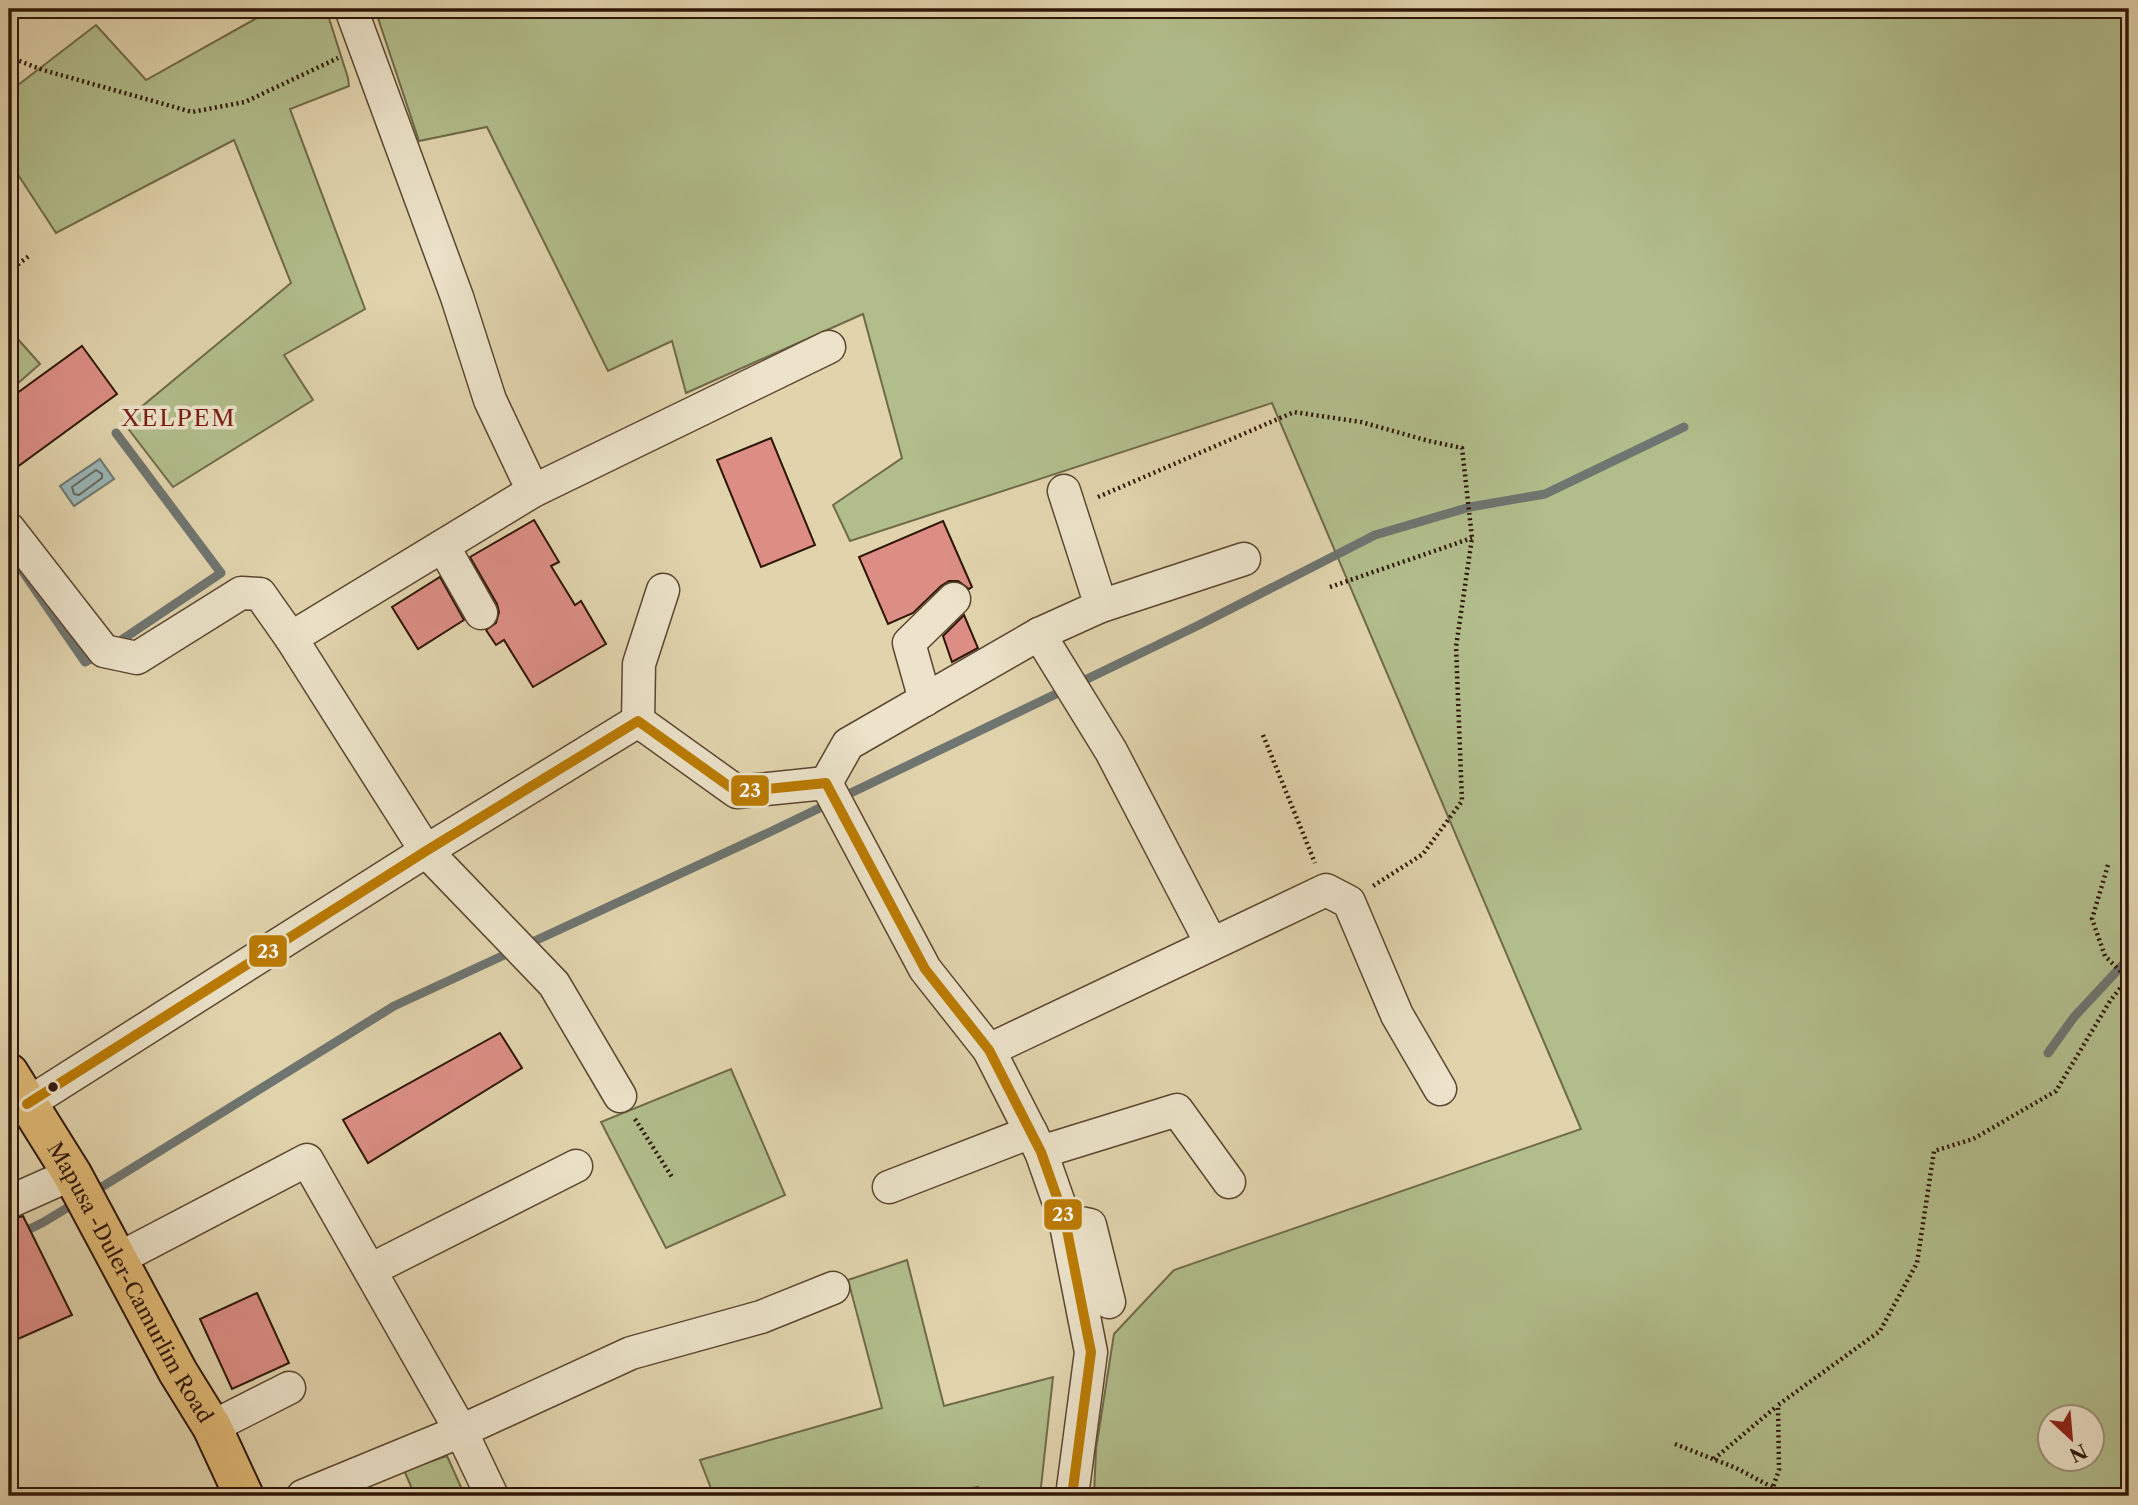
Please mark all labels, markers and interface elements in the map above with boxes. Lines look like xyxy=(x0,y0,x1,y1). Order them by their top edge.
district label: XELPEM xyxy=(120,404,237,432)
line badge: 23 xyxy=(730,774,770,807)
text: 23 xyxy=(739,779,761,802)
line badge: 23 xyxy=(248,934,288,968)
text: 23 xyxy=(257,940,279,963)
unlabelled marker xyxy=(46,1080,60,1094)
street label: Mapusa -Duler-Camurlim Road xyxy=(43,1137,219,1427)
line badge: 23 xyxy=(1043,1198,1083,1231)
text: 23 xyxy=(1052,1203,1074,1226)
north arrow xyxy=(2036,1404,2106,1474)
text: N xyxy=(2066,1439,2091,1467)

